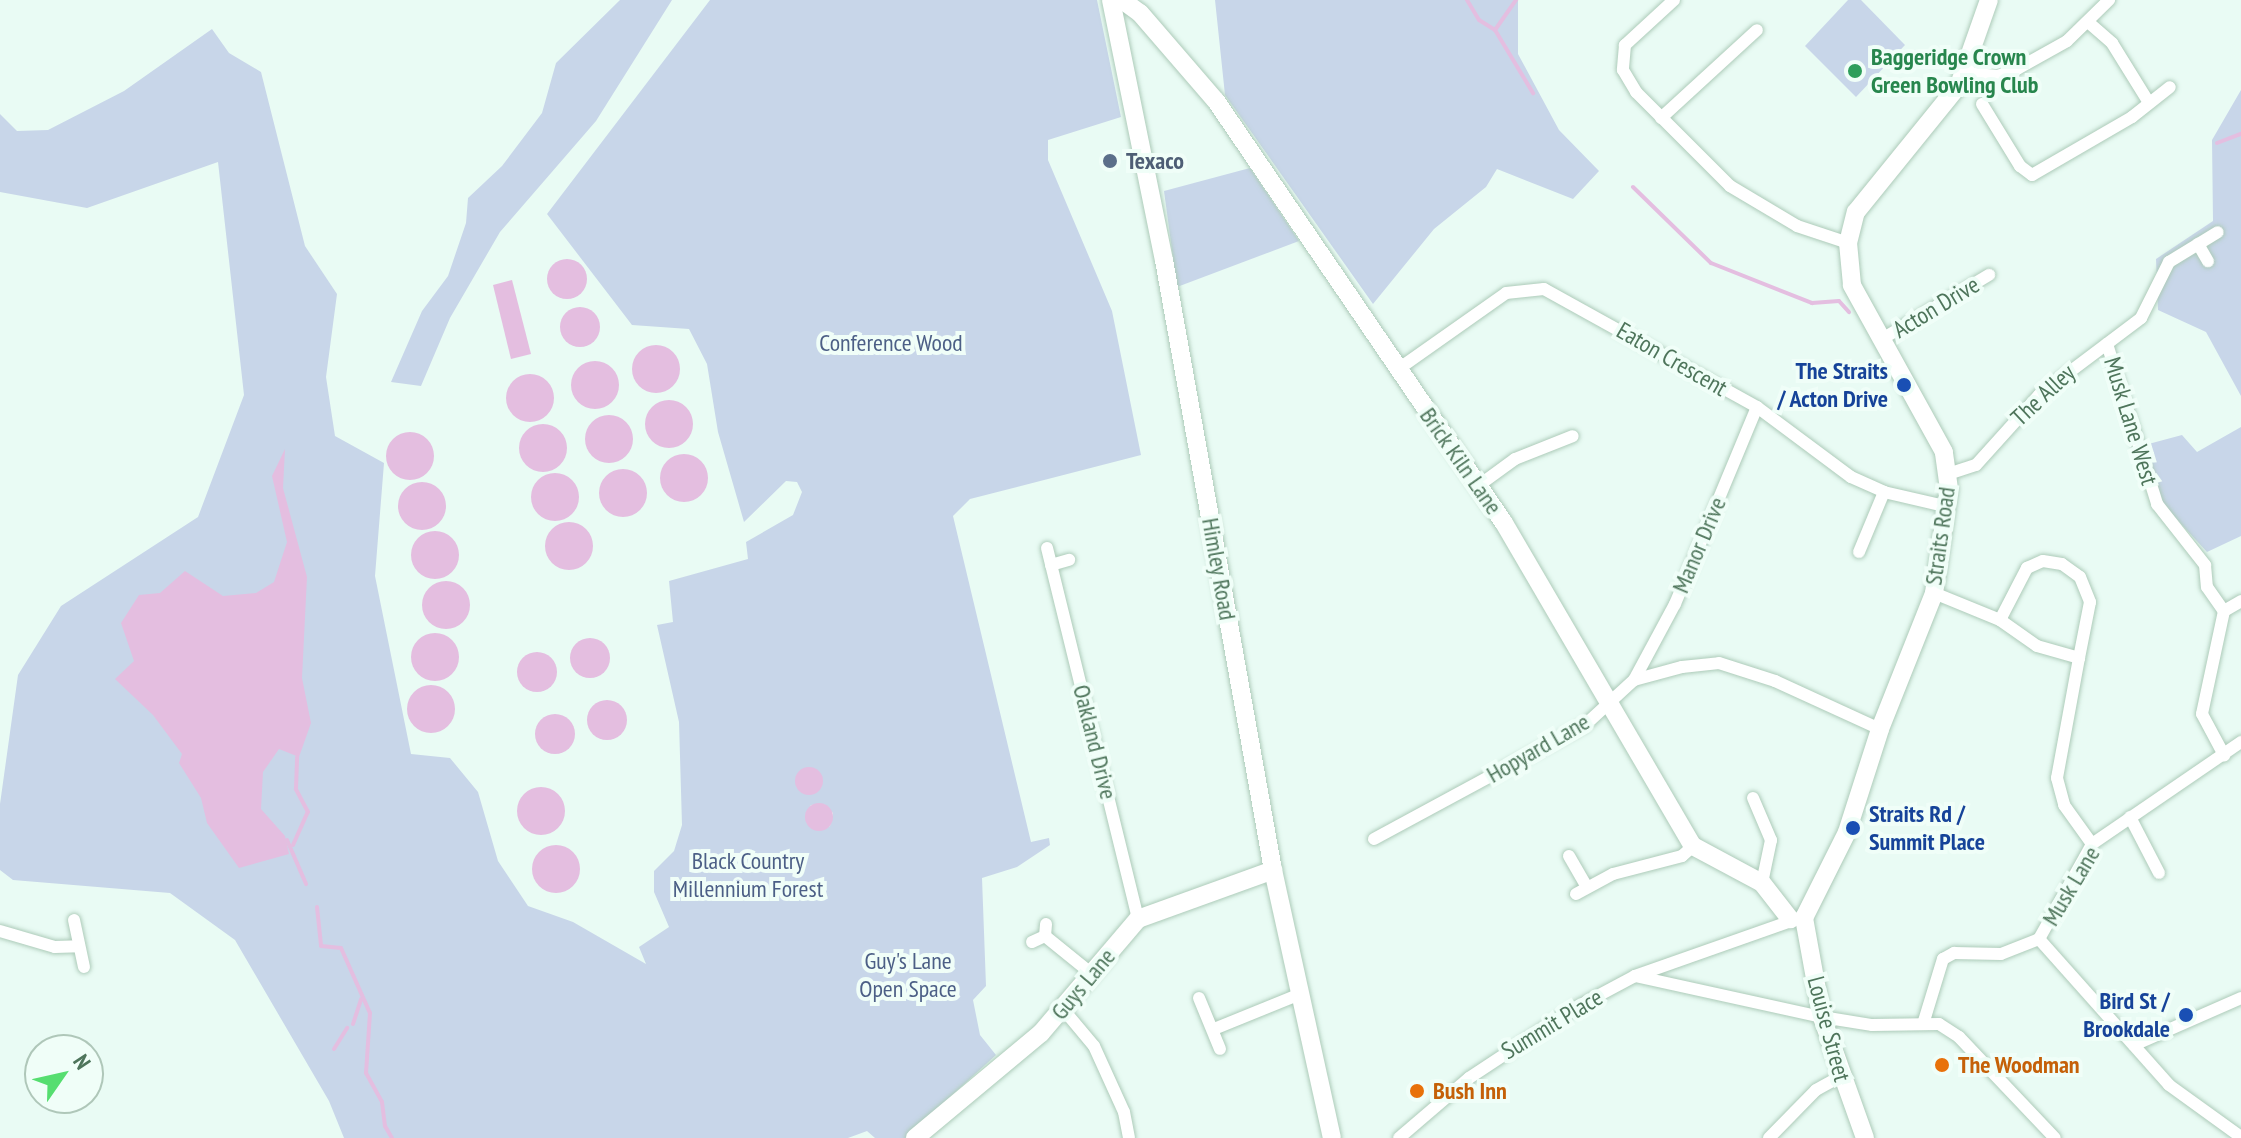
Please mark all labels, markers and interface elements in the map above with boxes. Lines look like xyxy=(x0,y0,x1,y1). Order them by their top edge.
place label: Baggeridge Crown Green Bowling Club xyxy=(1871,43,2039,99)
marker: Baggeridge Crown Green Bowling Club xyxy=(1846,62,1864,80)
place label: Texaco xyxy=(1126,147,1184,175)
marker: Texaco xyxy=(1101,152,1119,170)
street label: Acton Drive xyxy=(1888,270,1984,344)
street label: Eaton Crescent xyxy=(1612,316,1732,402)
park label: Conference Wood xyxy=(819,329,963,357)
street label: Musk Lane West xyxy=(2098,353,2164,489)
place label: The Straits / Acton Drive xyxy=(1776,357,1888,413)
street label: The Alley xyxy=(2005,358,2081,432)
marker: The Straits / Acton Drive xyxy=(1895,376,1913,394)
street label: Brick Kiln Lane xyxy=(1414,402,1508,520)
street label: Straits Road xyxy=(1919,485,1961,587)
street label: Manor Drive xyxy=(1666,493,1732,597)
street label: Himley Road xyxy=(1196,515,1242,623)
street label: Oakland Drive xyxy=(1067,682,1123,802)
street label: Hopyard Lane xyxy=(1482,707,1594,789)
place label: Straits Rd / Summit Place xyxy=(1869,800,1985,856)
marker: Straits Rd / Summit Place xyxy=(1844,819,1862,837)
street label: Musk Lane xyxy=(2036,841,2106,931)
park label: Black Country Millennium Forest xyxy=(673,847,823,903)
street label: Guys Lane xyxy=(1045,943,1121,1025)
park label: Guy's Lane Open Space xyxy=(859,947,957,1003)
street label: Louise Street xyxy=(1801,973,1857,1085)
street label: Summit Place xyxy=(1496,983,1608,1065)
place label: Bird St / Brookdale xyxy=(2083,987,2170,1043)
marker: Bird St / Brookdale xyxy=(2177,1006,2195,1024)
north arrow xyxy=(24,1034,104,1114)
text: N xyxy=(67,1049,97,1074)
place label: The Woodman xyxy=(1958,1051,2080,1079)
marker: The Woodman xyxy=(1933,1056,1951,1074)
place label: Bush Inn xyxy=(1433,1077,1507,1105)
marker: Bush Inn xyxy=(1408,1082,1426,1100)

